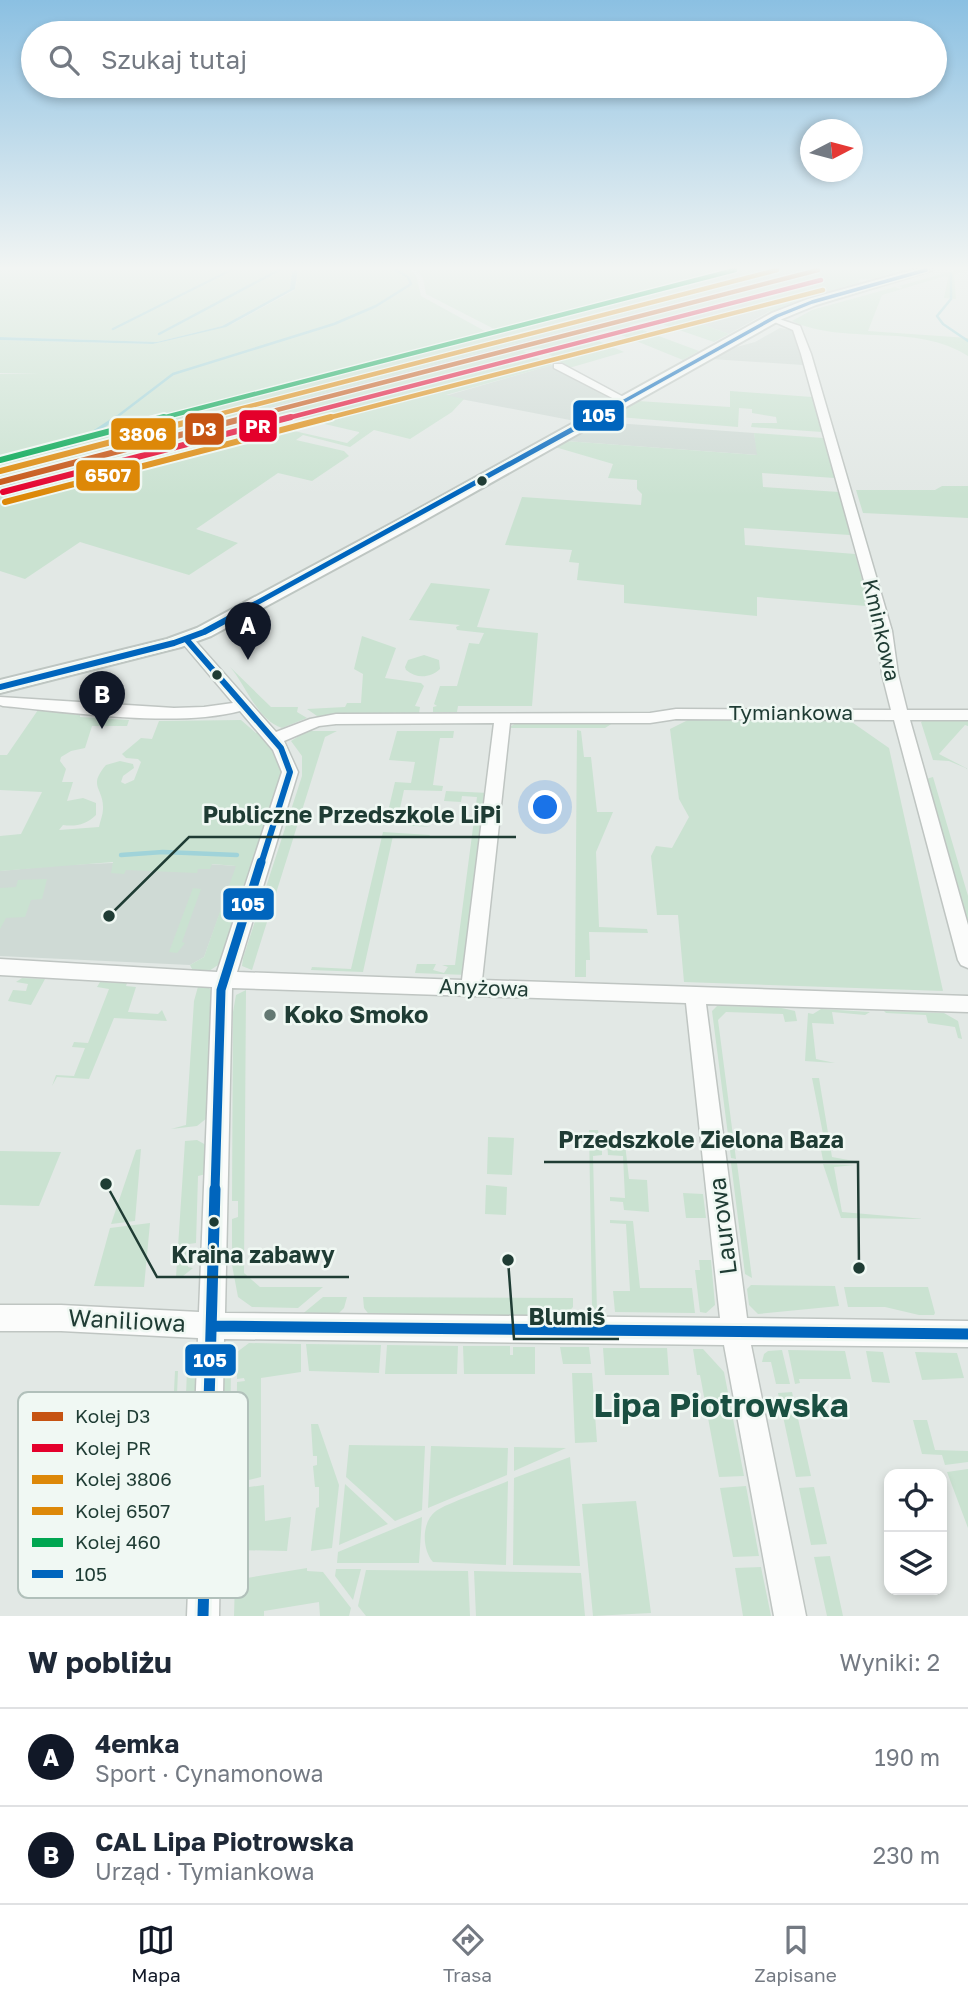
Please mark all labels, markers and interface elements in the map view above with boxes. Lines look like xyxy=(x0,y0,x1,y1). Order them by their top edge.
search box xyxy=(21,21,947,98)
icon: search xyxy=(45,41,83,79)
text: Szukaj tutaj xyxy=(101,44,247,75)
north arrow xyxy=(800,119,863,182)
line badge: 105 xyxy=(572,399,625,432)
text: 105 xyxy=(582,403,616,426)
line badge: PR xyxy=(238,409,278,443)
line badge: D3 xyxy=(184,412,225,446)
text: PR xyxy=(245,414,271,437)
line badge: 3806 xyxy=(110,417,177,451)
text: D3 xyxy=(191,417,217,440)
text: 3806 xyxy=(119,422,167,445)
line badge: 6507 xyxy=(75,459,141,492)
text: 6507 xyxy=(85,463,131,486)
unlabelled marker xyxy=(475,474,489,488)
street label: Kminkowa xyxy=(858,576,906,683)
pin: A xyxy=(225,602,271,660)
unlabelled marker xyxy=(210,668,224,682)
pin: B xyxy=(79,671,125,729)
street label: Tymiankowa xyxy=(729,699,853,725)
your location xyxy=(528,790,562,824)
callout: Publiczne Przedszkole LiPi xyxy=(189,793,516,837)
text: Publiczne Przedszkole LiPi xyxy=(203,800,501,828)
line badge: 105 xyxy=(222,887,275,921)
text: 105 xyxy=(231,892,265,915)
street label: Anyżowa xyxy=(439,972,529,1002)
place label: Koko Smoko xyxy=(284,999,428,1028)
marker: Koko Smoko xyxy=(262,1007,278,1023)
callout: Przedszkole Zielona Baza xyxy=(544,1118,858,1162)
text: Przedszkole Zielona Baza xyxy=(558,1125,844,1153)
street label: Laurowa xyxy=(701,1176,742,1276)
unlabelled marker xyxy=(207,1215,221,1229)
callout: Kraina zabawy xyxy=(157,1233,349,1277)
text: Kraina zabawy xyxy=(171,1240,335,1268)
callout: Blumiś xyxy=(514,1295,619,1339)
street label: Waniliowa xyxy=(68,1302,187,1337)
text: Blumiś xyxy=(529,1302,606,1330)
line badge: 105 xyxy=(184,1343,237,1377)
text: 105 xyxy=(193,1348,227,1371)
district label: Lipa Piotrowska xyxy=(593,1385,849,1424)
legend xyxy=(18,1392,248,1598)
text: Kolej D3 xyxy=(75,1404,150,1427)
text: Kolej PR xyxy=(75,1436,151,1459)
text: Kolej 3806 xyxy=(75,1467,172,1490)
map controls xyxy=(884,1469,947,1595)
button: locate xyxy=(884,1469,947,1532)
text: Kolej 6507 xyxy=(75,1499,170,1522)
text: Kolej 460 xyxy=(75,1530,161,1553)
button: layers xyxy=(884,1532,947,1595)
text: 105 xyxy=(75,1562,107,1585)
text: W pobliżu xyxy=(28,1644,172,1680)
text: Wyniki: 2 xyxy=(840,1648,940,1676)
text: 4emka xyxy=(95,1728,179,1759)
text: A xyxy=(43,1743,59,1771)
text: 190 m xyxy=(875,1743,940,1771)
text: Sport · Cynamonowa xyxy=(95,1759,323,1787)
text: CAL Lipa Piotrowska xyxy=(95,1826,354,1857)
text: B xyxy=(43,1841,59,1869)
text: 230 m xyxy=(873,1841,940,1869)
text: Urząd · Tymiankowa xyxy=(95,1857,315,1885)
tab: Mapa xyxy=(131,1921,181,1986)
tab: Trasa xyxy=(443,1921,492,1986)
tab: Zapisane xyxy=(754,1921,837,1986)

